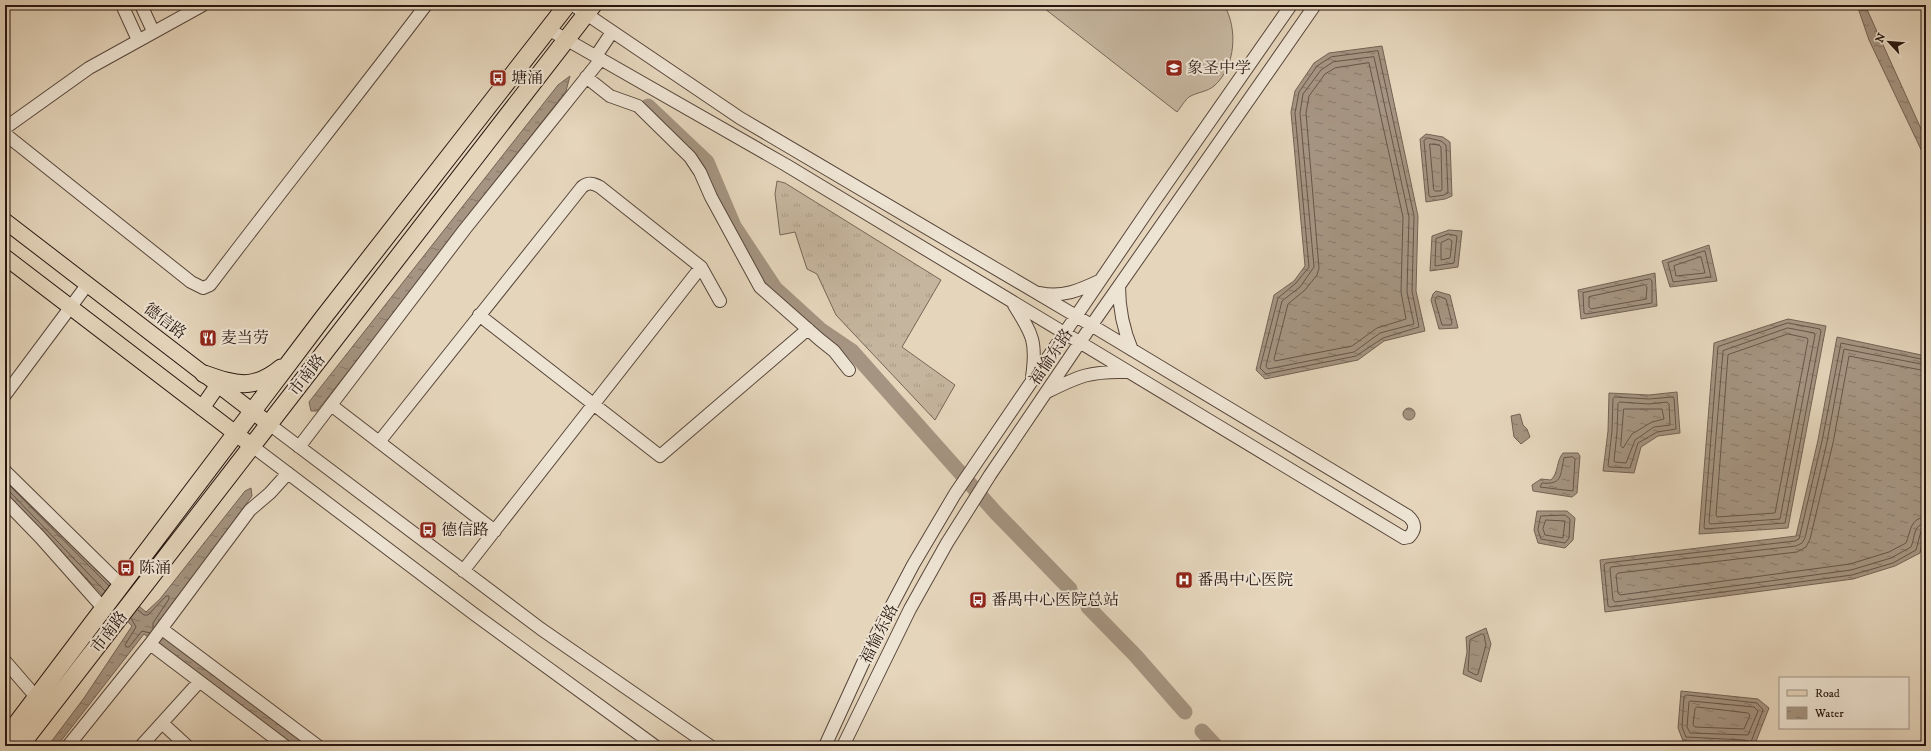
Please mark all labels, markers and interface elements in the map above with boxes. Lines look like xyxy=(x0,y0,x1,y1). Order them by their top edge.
north arrow xyxy=(1869,22,1909,62)
text: N xyxy=(1873,31,1889,45)
school or university icon: 象圣中学 xyxy=(1164,58,1184,78)
place label: 象圣中学 xyxy=(1187,58,1251,78)
bus stop icon: 塘涌 xyxy=(488,68,508,88)
place label: 塘涌 xyxy=(511,68,543,88)
street label: 德信路 xyxy=(140,299,190,343)
street label: 福愉东路 xyxy=(1025,325,1077,389)
restaurant icon: 麦当劳 xyxy=(198,328,218,348)
place label: 麦当劳 xyxy=(221,328,269,348)
street label: 市南路 xyxy=(284,350,330,400)
bus stop icon: 德信路 xyxy=(418,520,438,540)
place label: 德信路 xyxy=(441,520,489,540)
bus stop icon: 陈涌 xyxy=(116,558,136,578)
place label: 陈涌 xyxy=(139,558,171,578)
hospital icon: 番禺中心医院 xyxy=(1174,570,1194,590)
place label: 番禺中心医院 xyxy=(1197,570,1293,590)
bus stop icon: 番禺中心医院总站 xyxy=(968,590,988,610)
place label: 番禺中心医院总站 xyxy=(991,590,1119,610)
street label: 福愉东路 xyxy=(856,601,902,667)
street label: 市南路 xyxy=(86,607,132,657)
legend xyxy=(1779,677,1909,729)
text: Road xyxy=(1815,686,1840,701)
text: Water xyxy=(1814,706,1844,721)

